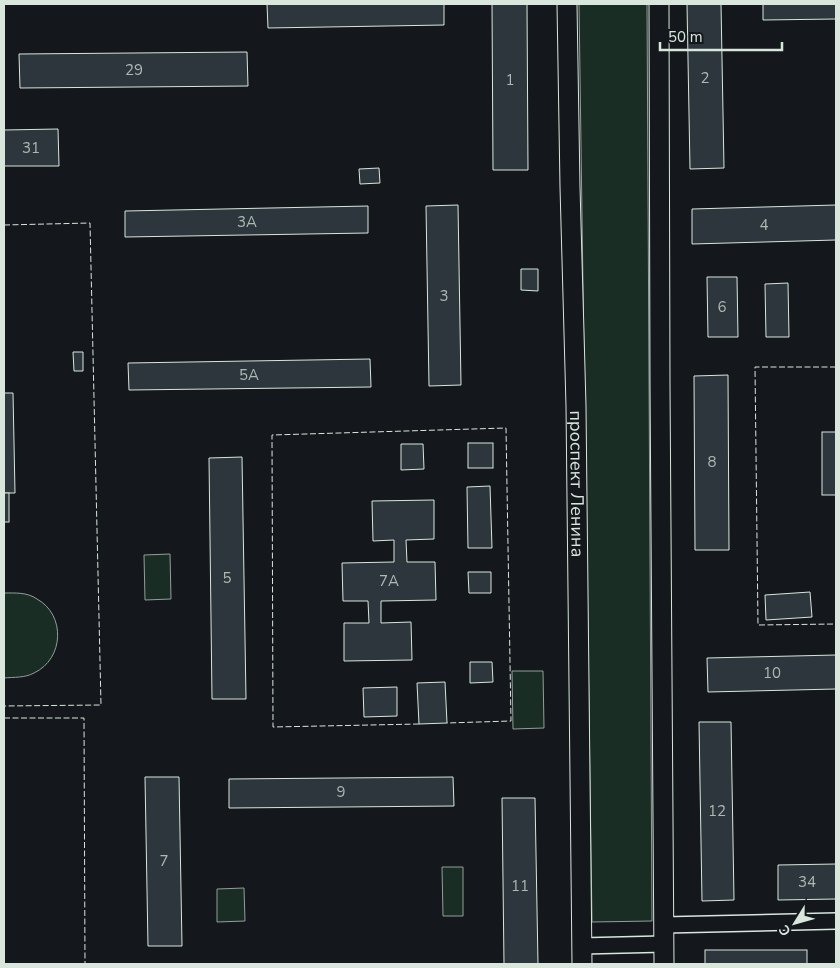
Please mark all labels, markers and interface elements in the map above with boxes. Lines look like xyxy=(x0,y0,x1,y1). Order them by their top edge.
scale bar xyxy=(660,20,782,52)
text: 50 m xyxy=(668,27,703,47)
house number: 29 xyxy=(125,60,143,80)
house number: 2 xyxy=(700,68,710,88)
house number: 1 xyxy=(505,70,515,90)
house number: 31 xyxy=(22,138,40,158)
house number: 3А xyxy=(237,212,257,232)
house number: 4 xyxy=(759,215,769,235)
house number: 3 xyxy=(439,286,449,306)
house number: 6 xyxy=(717,297,727,317)
house number: 5А xyxy=(239,365,259,385)
street label: проспект Ленина xyxy=(564,410,590,557)
house number: 8 xyxy=(707,452,717,472)
house number: 5 xyxy=(222,568,232,588)
house number: 7А xyxy=(379,571,399,591)
house number: 10 xyxy=(763,663,781,683)
house number: 9 xyxy=(336,782,346,802)
house number: 12 xyxy=(708,801,726,821)
house number: 7 xyxy=(159,851,169,871)
house number: 34 xyxy=(798,872,816,892)
house number: 11 xyxy=(511,876,529,896)
north arrow xyxy=(770,898,820,948)
text: С xyxy=(774,921,795,940)

